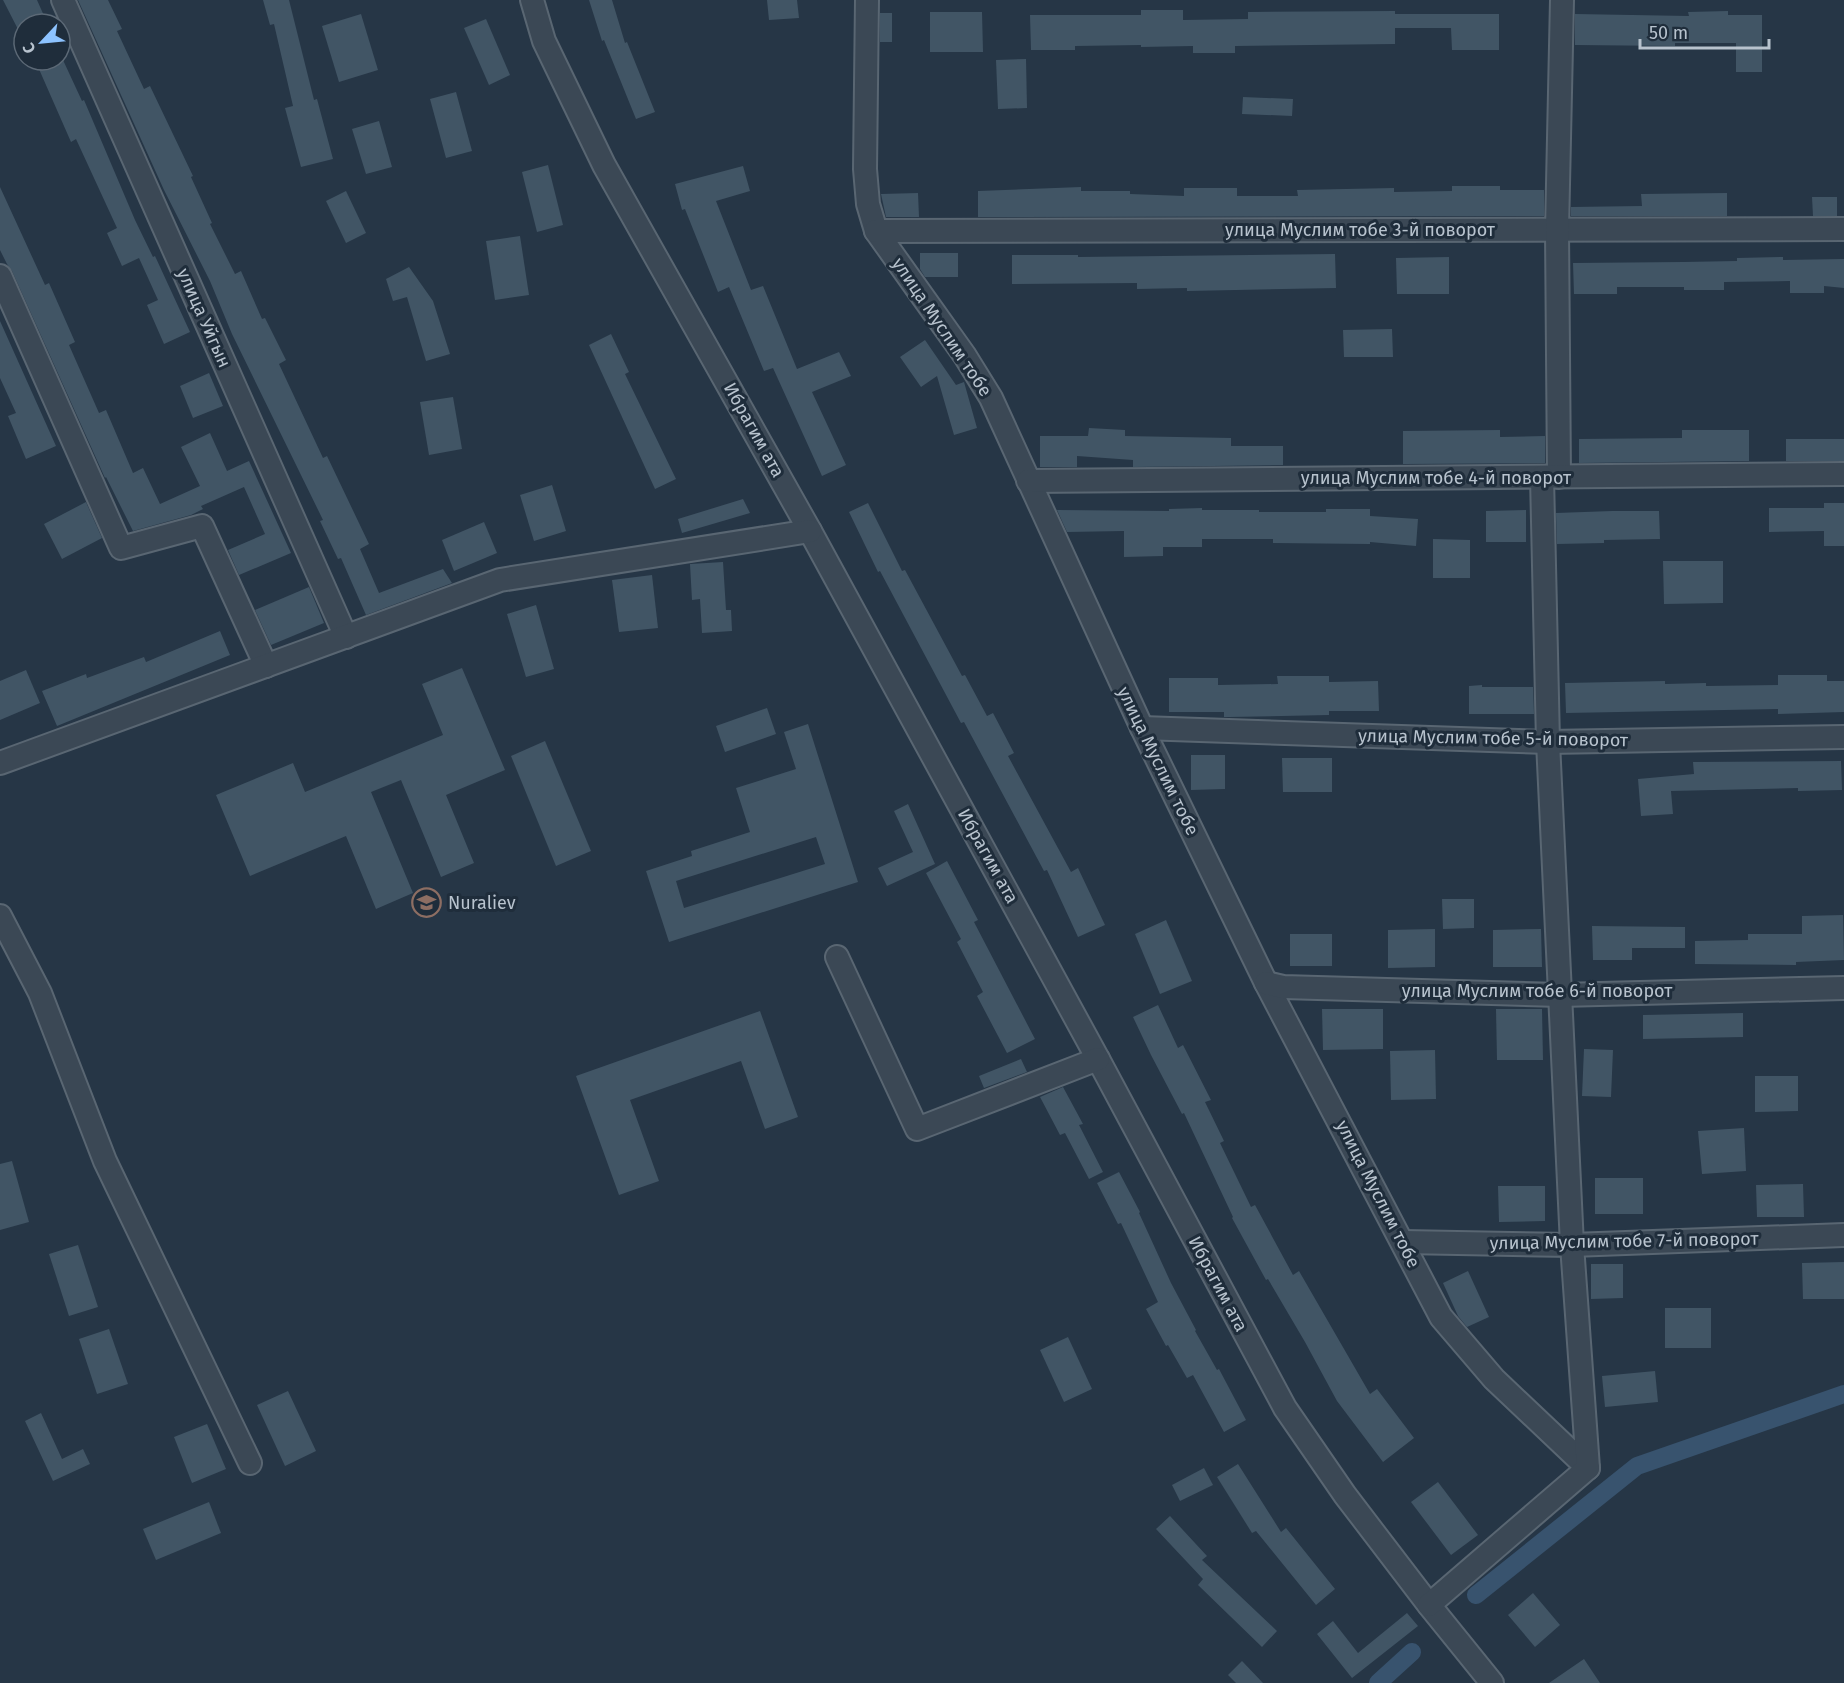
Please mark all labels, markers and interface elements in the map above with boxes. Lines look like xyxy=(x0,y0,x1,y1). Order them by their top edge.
north arrow xyxy=(12,12,72,72)
scale bar xyxy=(1640,12,1769,50)
text: 50 m xyxy=(1649,22,1688,44)
text: С xyxy=(18,39,40,57)
street label: улица Муслим тобе 3-й поворот xyxy=(1225,219,1496,241)
street label: улица Муслим тобе xyxy=(887,253,997,401)
street label: улица Уйгын xyxy=(172,265,236,371)
street label: Ибрагим ата xyxy=(719,379,789,481)
street label: улица Муслим тобе 4-й поворот xyxy=(1301,467,1572,489)
street label: улица Муслим тобе xyxy=(1112,683,1204,839)
street label: улица Муслим тобе 5-й поворот xyxy=(1358,725,1629,751)
street label: Ибрагим ата xyxy=(953,805,1023,907)
school or university icon: Nuraliev xyxy=(411,887,443,919)
place label: Nuraliev xyxy=(448,892,516,914)
street label: улица Муслим тобе 6-й поворот xyxy=(1402,980,1673,1002)
street label: улица Муслим тобе xyxy=(1331,1117,1425,1271)
street label: улица Муслим тобе 7-й поворот xyxy=(1489,1228,1760,1254)
street label: Ибрагим ата xyxy=(1184,1232,1252,1336)

